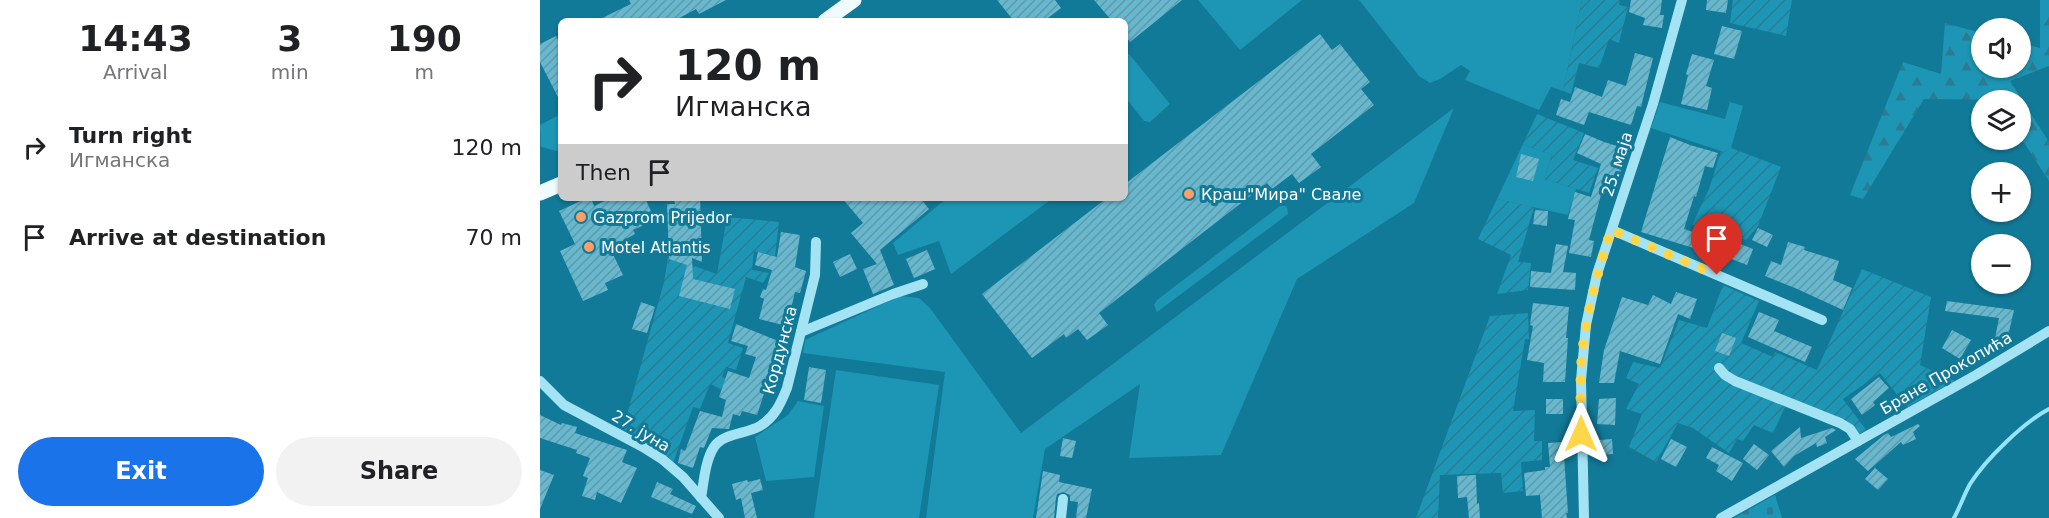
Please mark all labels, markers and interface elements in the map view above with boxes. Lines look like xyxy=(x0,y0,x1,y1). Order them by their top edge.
text: 14:43 xyxy=(78,18,193,59)
text: 3 xyxy=(277,18,302,59)
text: 190 xyxy=(387,18,462,59)
map controls xyxy=(1971,18,2031,294)
button: sound xyxy=(1971,18,2031,78)
text: 120 m xyxy=(675,41,821,90)
icon: right xyxy=(576,42,654,120)
text: Arrival xyxy=(103,60,168,84)
text: min xyxy=(271,60,309,84)
text: m xyxy=(415,60,434,84)
button: layers xyxy=(1971,90,2031,150)
text: Игманска xyxy=(675,91,812,122)
text: Turn right xyxy=(69,123,192,148)
street label: 25. маја xyxy=(1598,129,1636,199)
icon: right xyxy=(18,131,51,164)
text: 120 m xyxy=(452,135,522,160)
text: Игманска xyxy=(69,148,170,172)
icon: arrive xyxy=(643,156,676,189)
text: Then xyxy=(576,160,631,185)
button: + xyxy=(1971,162,2031,222)
place label: Краш"Мира" Свале xyxy=(1201,185,1361,204)
marker: Краш"Мира" Свале xyxy=(1182,187,1196,201)
place label: Gazprom Prijedor xyxy=(593,208,732,227)
marker: Gazprom Prijedor xyxy=(574,210,588,224)
pin xyxy=(1691,213,1742,275)
icon: arrive xyxy=(18,221,51,254)
icon: arrive xyxy=(1700,222,1733,255)
text: Arrive at destination xyxy=(69,225,326,250)
text: 70 m xyxy=(466,225,522,250)
button: − xyxy=(1971,234,2031,294)
place label: Motel Atlantis xyxy=(601,238,711,257)
marker: Motel Atlantis xyxy=(582,240,596,254)
street label: Кордунска xyxy=(759,304,801,396)
street label: Бране Прокопића xyxy=(1877,328,2015,418)
position arrow xyxy=(1549,402,1613,466)
street label: 27. јуна xyxy=(608,406,674,456)
button: Exit xyxy=(18,437,264,506)
button: Share xyxy=(276,437,522,506)

